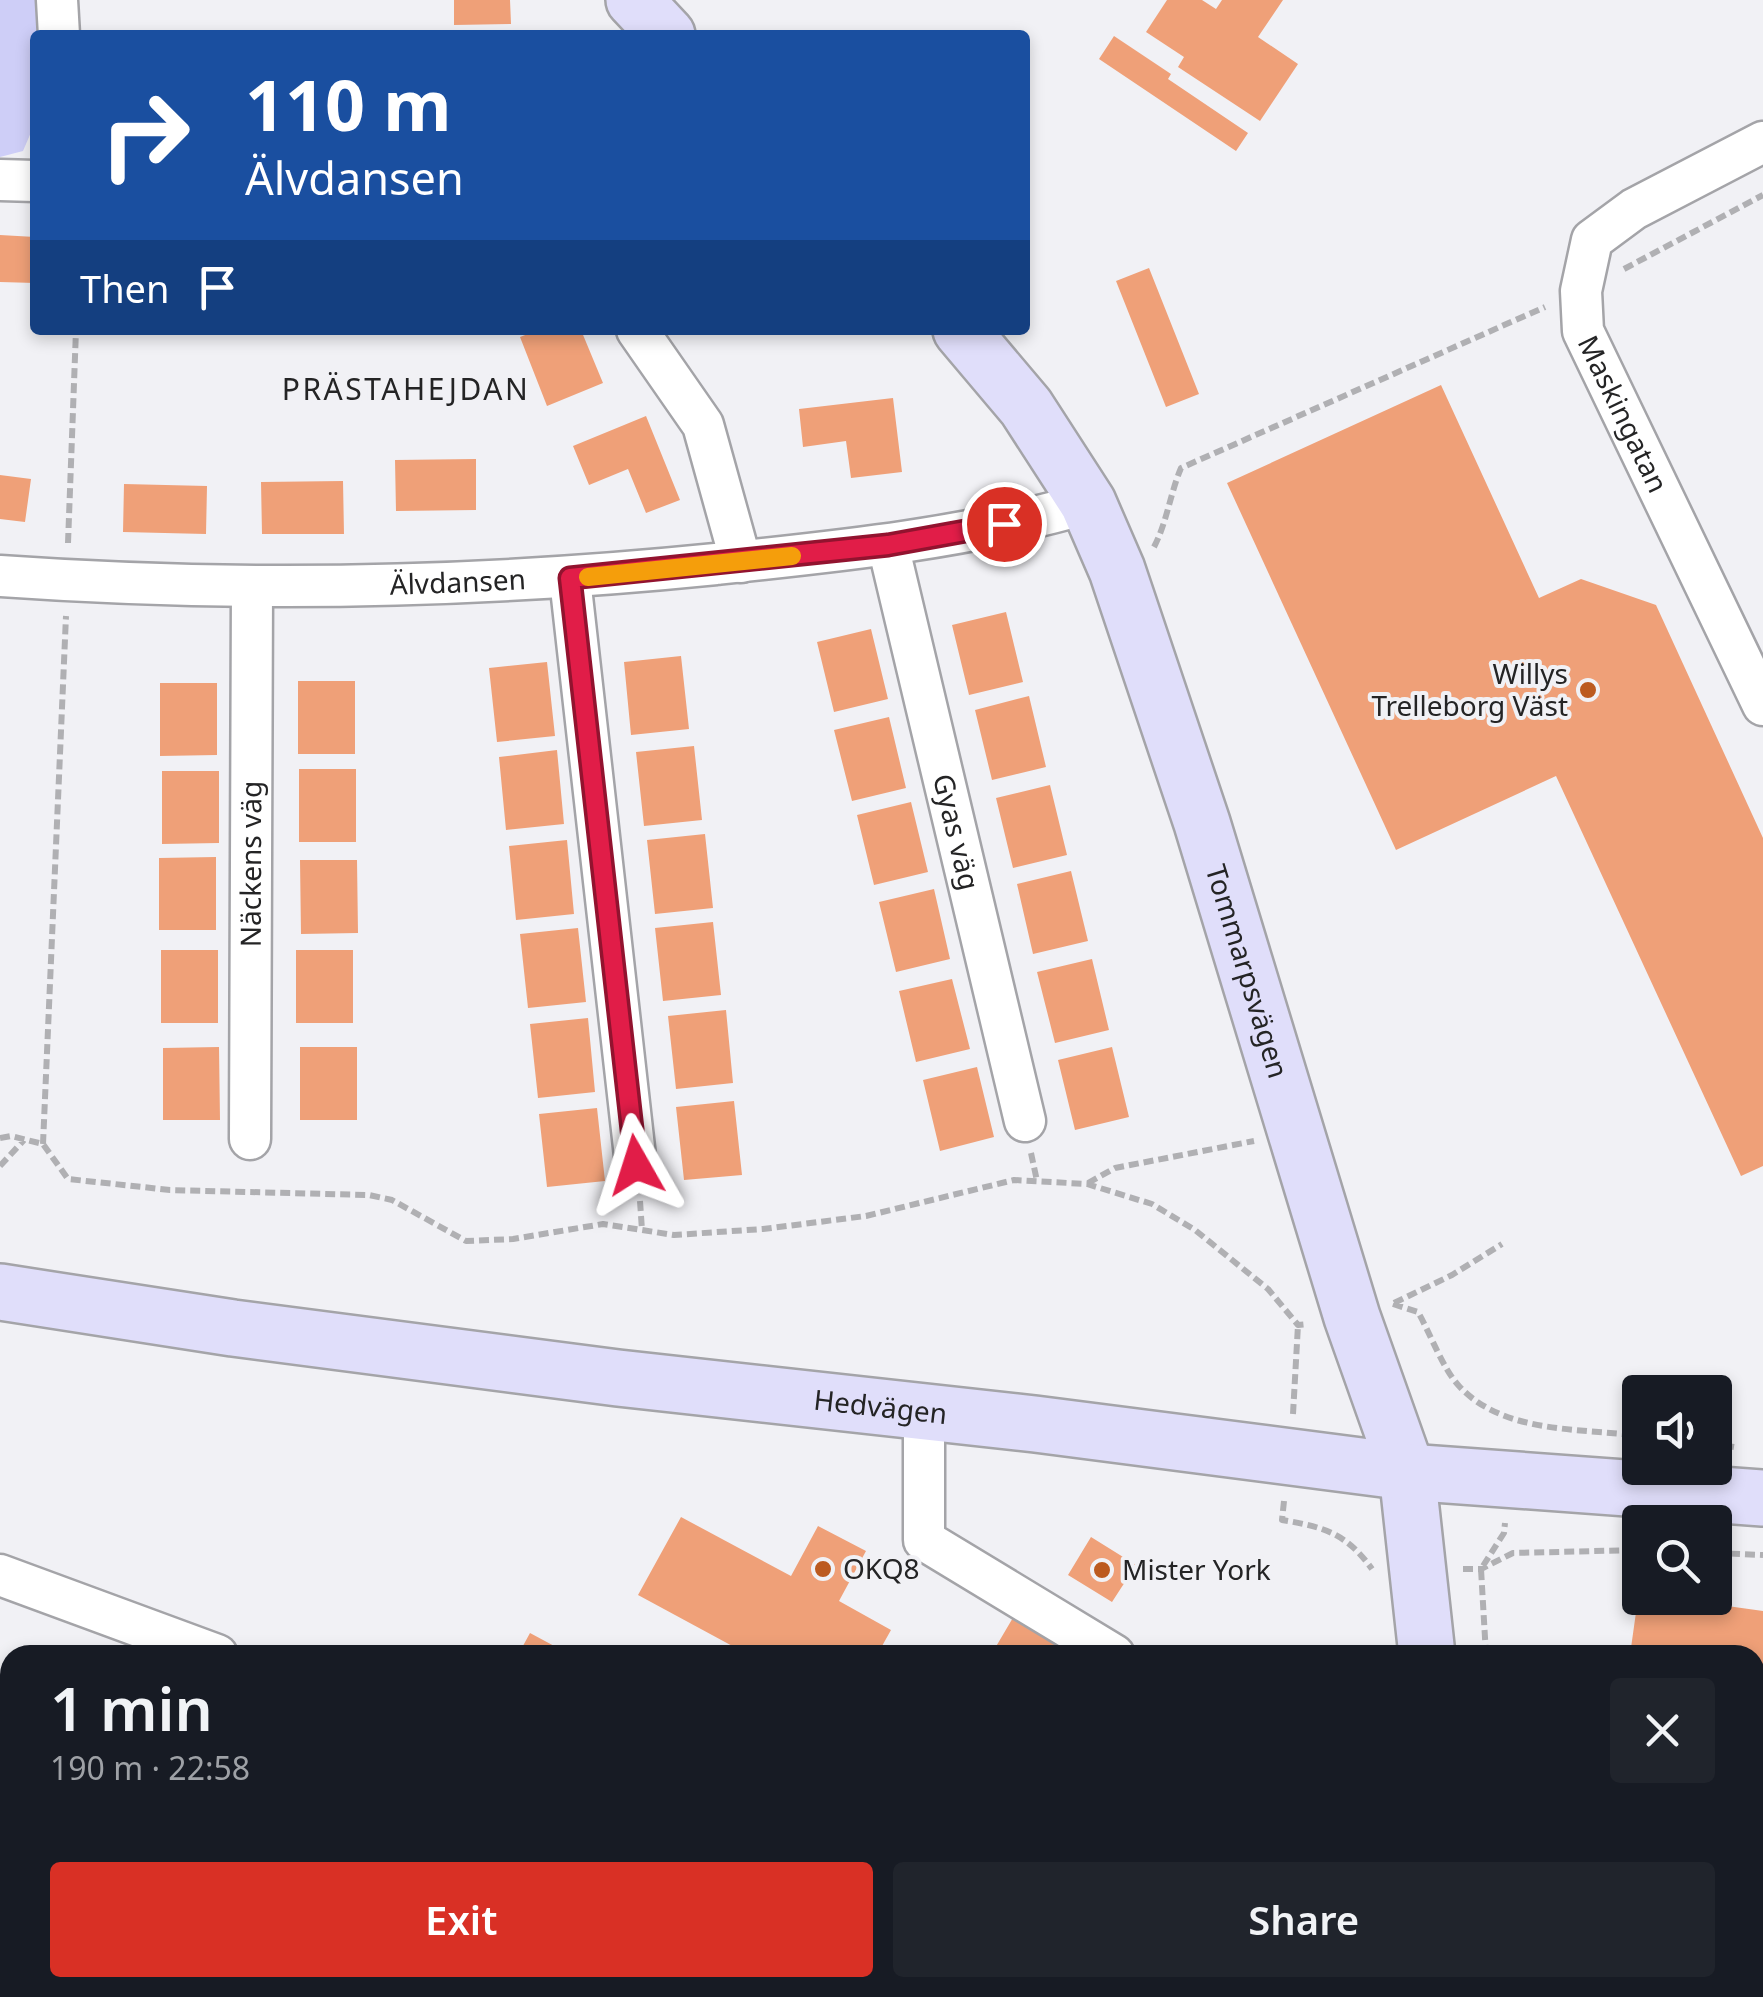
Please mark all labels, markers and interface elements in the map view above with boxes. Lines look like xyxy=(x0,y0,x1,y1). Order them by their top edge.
text: 110 m xyxy=(245,56,452,152)
icon: right xyxy=(80,70,210,200)
text: Älvdansen xyxy=(245,147,464,208)
icon: arrive xyxy=(190,260,245,315)
text: Then xyxy=(80,262,170,314)
street label: Maskingatan xyxy=(1570,329,1678,499)
district label: PRÄSTAHEJDAN xyxy=(282,368,530,409)
pin xyxy=(962,482,1047,567)
icon: arrive xyxy=(977,497,1032,552)
street label: Älvdansen xyxy=(389,559,527,603)
place label: Willys Trelleborg Väst xyxy=(1371,654,1568,724)
marker: Willys Trelleborg Väst xyxy=(1577,679,1599,701)
street label: Gyas väg xyxy=(925,770,989,894)
street label: Näckens väg xyxy=(231,781,269,947)
street label: Tommarpsvägen xyxy=(1198,860,1298,1082)
position arrow xyxy=(584,1113,688,1217)
map controls xyxy=(1622,1375,1732,1615)
button: sound xyxy=(1622,1375,1732,1485)
street label: Hedvägen xyxy=(812,1380,949,1432)
button: search xyxy=(1622,1505,1732,1615)
place label: OKQ8 xyxy=(843,1549,920,1587)
place label: Mister York xyxy=(1122,1550,1271,1588)
marker: OKQ8 xyxy=(812,1558,834,1580)
marker: Mister York xyxy=(1091,1559,1113,1581)
text: 1 min xyxy=(50,1667,213,1749)
button: close xyxy=(1610,1678,1715,1783)
text: 190 m · 22:58 xyxy=(50,1746,250,1789)
button: Exit xyxy=(50,1862,873,1977)
button: Share xyxy=(893,1862,1715,1977)

